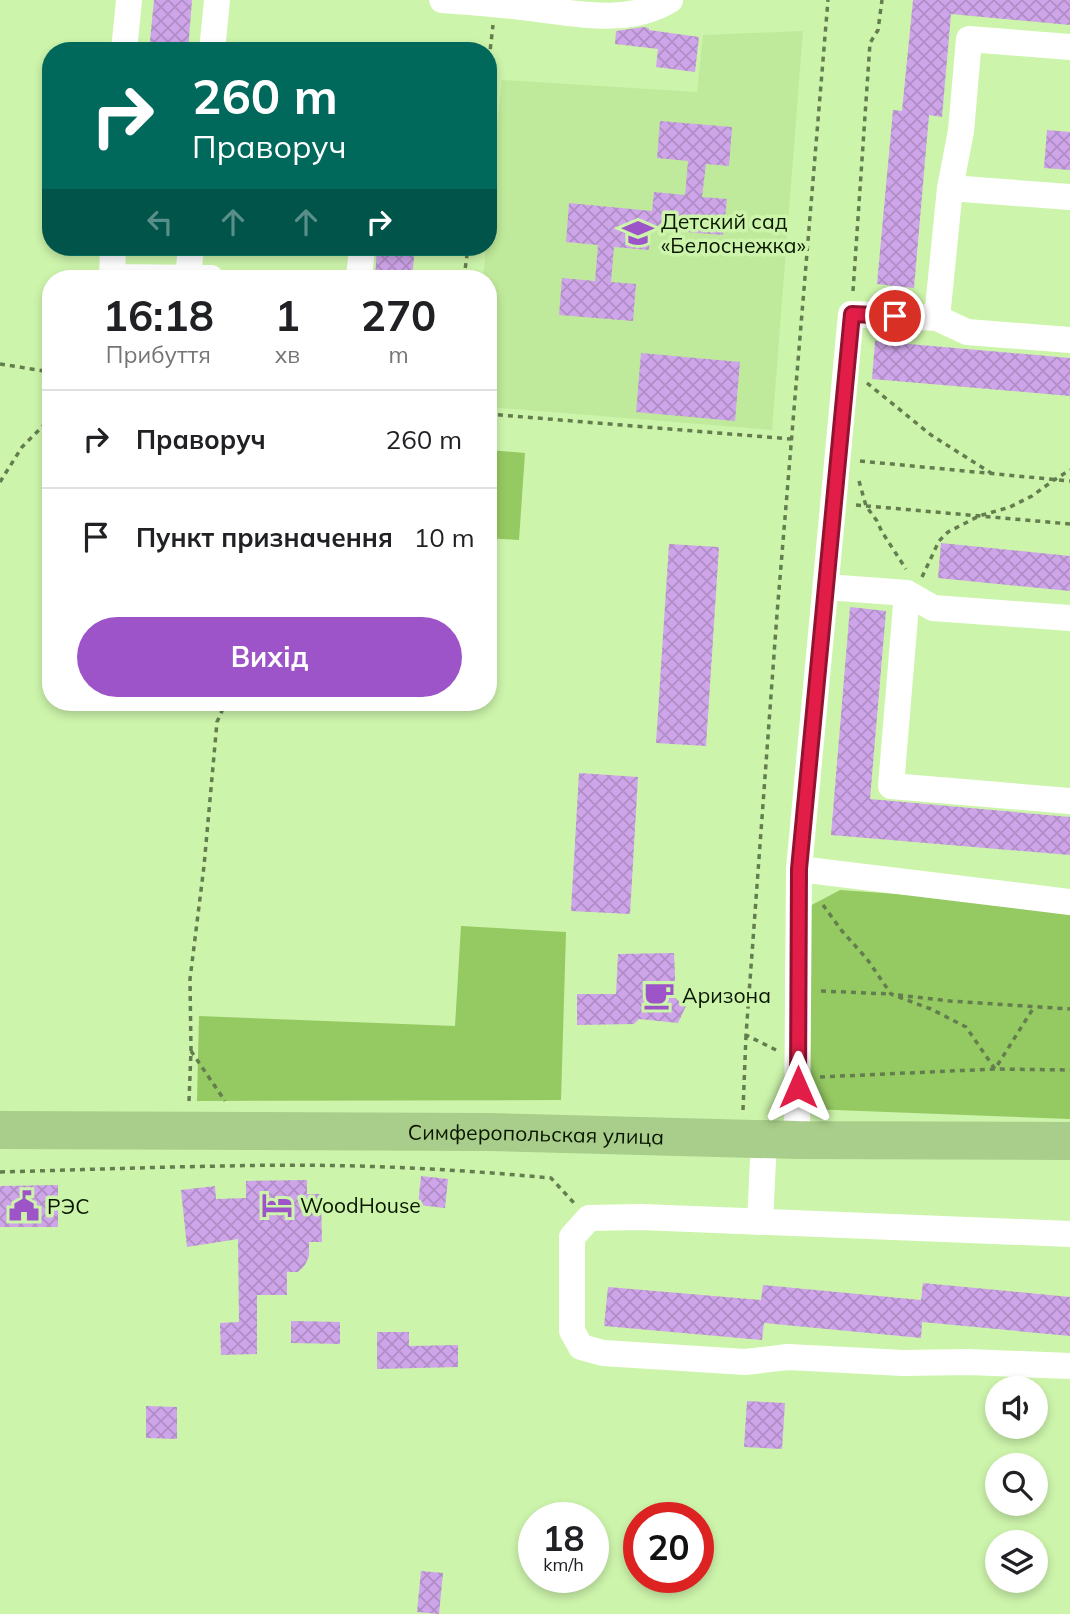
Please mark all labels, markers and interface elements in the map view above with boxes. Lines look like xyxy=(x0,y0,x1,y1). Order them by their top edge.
text: 260 m xyxy=(192,65,338,126)
icon: right xyxy=(77,70,168,161)
text: Праворуч xyxy=(192,126,347,166)
icon: left xyxy=(141,203,179,241)
icon: ahead xyxy=(214,203,252,241)
icon: ahead xyxy=(287,203,325,241)
icon: right xyxy=(360,203,398,241)
place label: Детский сад «Белоснежка» xyxy=(661,208,806,258)
school or university icon: Детский сад «Белоснежка» xyxy=(621,216,655,250)
pin xyxy=(865,286,925,346)
text: 16:18 xyxy=(103,289,214,342)
text: 1 xyxy=(275,289,300,342)
text: 270 xyxy=(361,289,436,342)
icon: arrive xyxy=(876,297,914,335)
text: Прибуття xyxy=(106,340,211,369)
text: хв xyxy=(275,340,300,369)
text: m xyxy=(388,340,409,369)
icon: right xyxy=(77,420,115,458)
text: Праворуч xyxy=(136,423,266,456)
text: 260 m xyxy=(386,423,462,456)
icon: arrive xyxy=(77,518,115,556)
text: Пункт призначення xyxy=(136,521,393,554)
text: 10 m xyxy=(414,521,475,554)
button: Вихід xyxy=(77,617,462,697)
cafe icon: Аризона xyxy=(642,978,676,1012)
place label: Аризона xyxy=(682,982,771,1008)
position arrow xyxy=(761,1050,835,1124)
street label: Симферопольская улица xyxy=(408,1119,664,1150)
hotel icon: WoodHouse xyxy=(260,1188,294,1222)
public building icon: РЭС xyxy=(7,1189,41,1223)
place label: WoodHouse xyxy=(300,1192,421,1218)
place label: РЭС xyxy=(47,1193,90,1219)
map controls xyxy=(985,1376,1048,1593)
button: sound xyxy=(985,1376,1048,1439)
button: search xyxy=(985,1453,1048,1516)
speed limit sign: 20 xyxy=(623,1502,714,1593)
text: 18 xyxy=(542,1516,585,1560)
button: layers xyxy=(985,1530,1048,1593)
text: km/h xyxy=(543,1553,584,1576)

